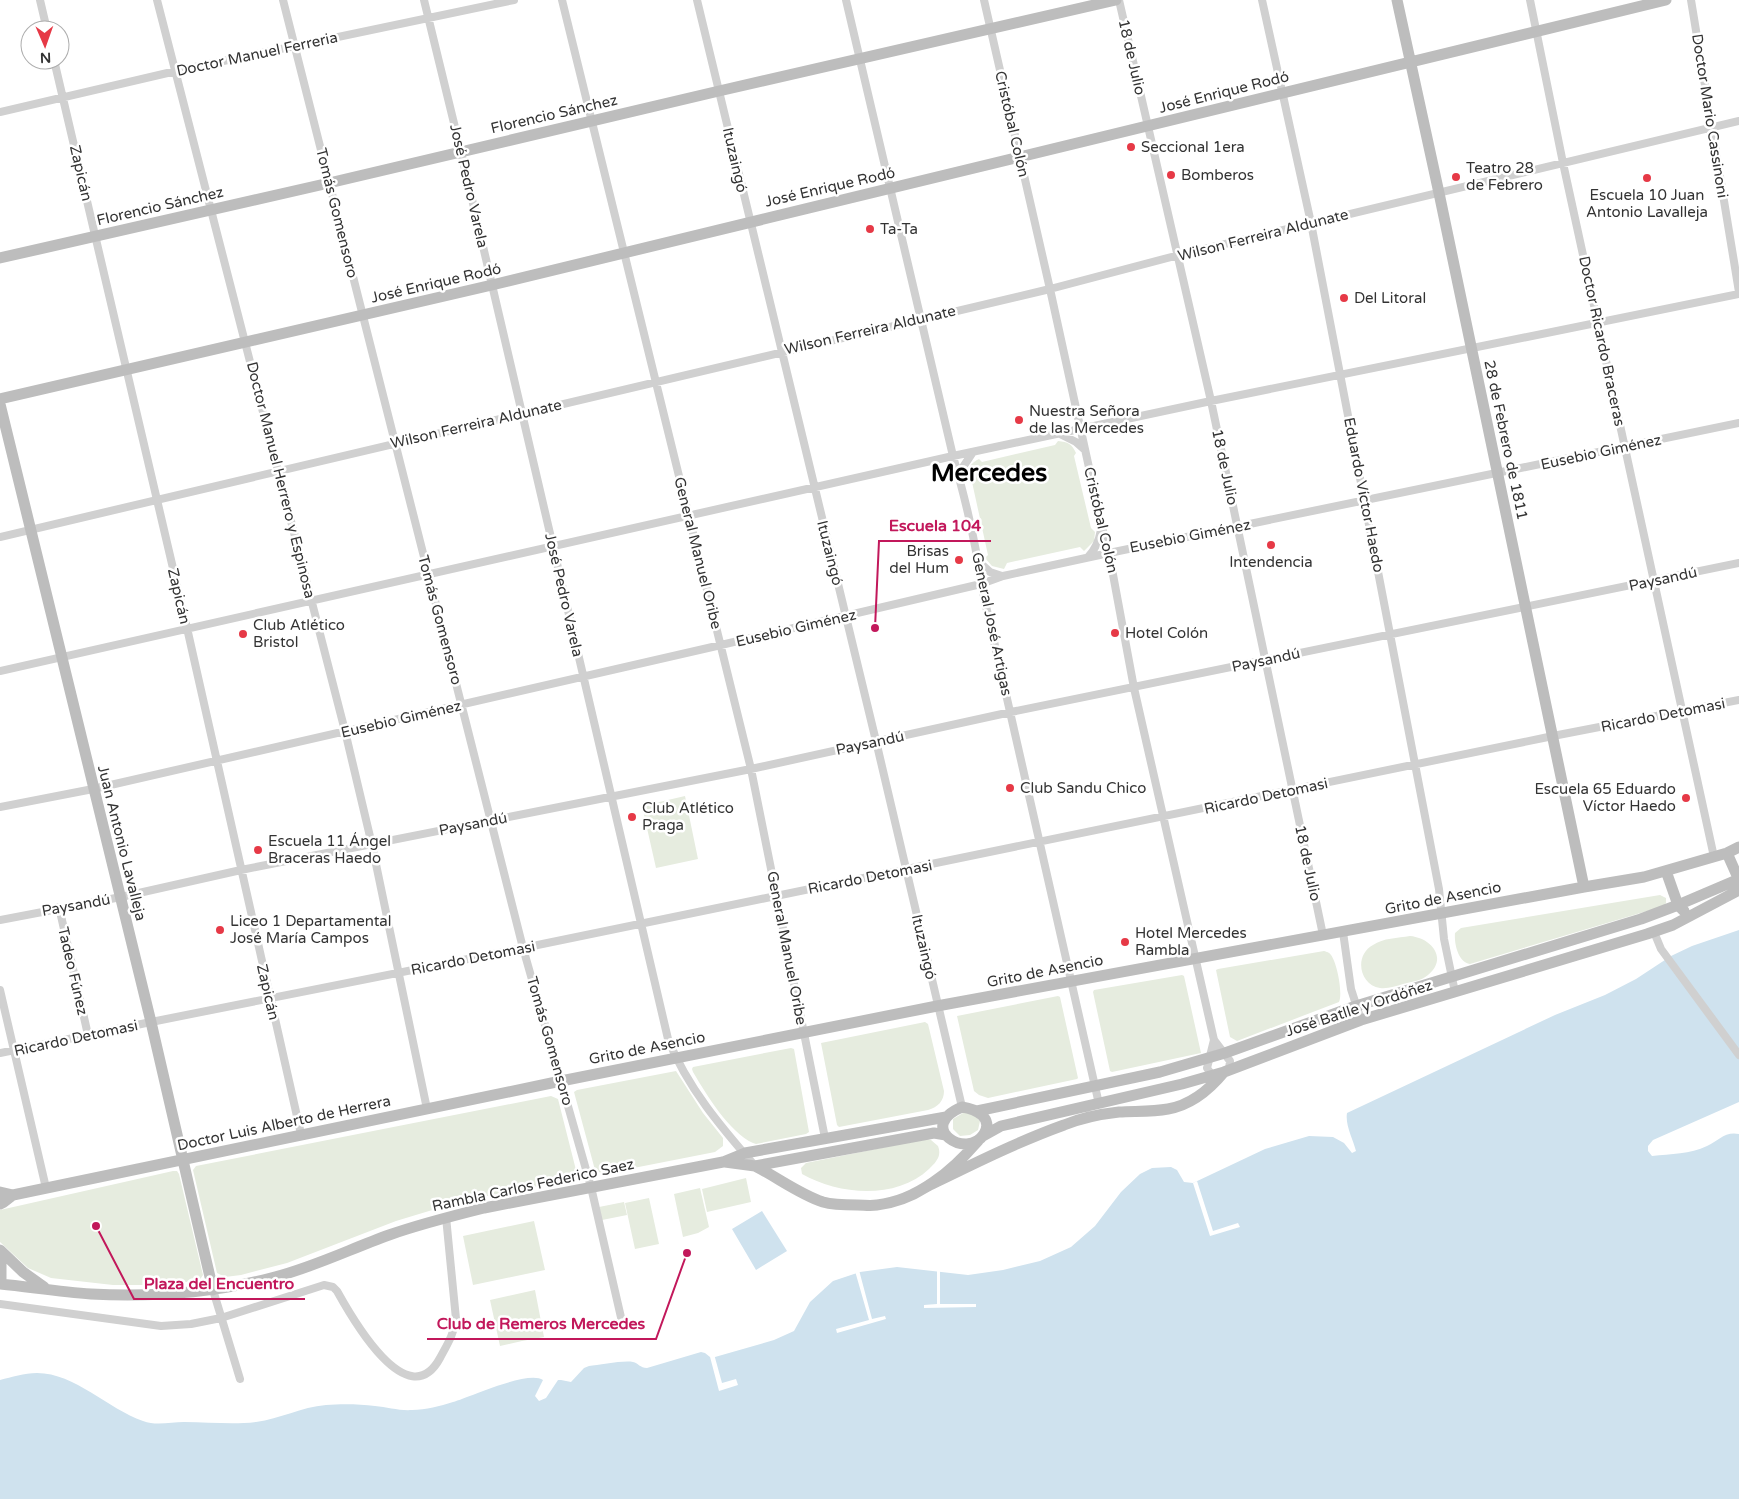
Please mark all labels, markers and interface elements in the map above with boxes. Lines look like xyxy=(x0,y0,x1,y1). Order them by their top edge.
street label: 18 de Julio xyxy=(1115,17,1149,97)
north arrow xyxy=(20,20,70,70)
street label: Doctor Manuel Ferreria xyxy=(175,28,339,80)
street label: Doctor Mario Cassinoni xyxy=(1688,33,1732,199)
text: N xyxy=(40,49,51,66)
street label: José Enrique Rodó xyxy=(1157,67,1291,117)
street label: Cristóbal Colón xyxy=(991,69,1033,179)
street label: Florencio Sánchez xyxy=(489,91,619,137)
street label: José Pedro Varela xyxy=(446,122,492,250)
street label: Ituzaingó xyxy=(719,126,751,194)
place label: Seccional 1era xyxy=(1141,138,1245,156)
marker: Seccional 1era xyxy=(1125,141,1137,153)
street label: Zapicán xyxy=(66,143,96,203)
street label: Tomás Gomensoro xyxy=(312,146,362,280)
place label: Teatro 28 de Febrero xyxy=(1466,159,1543,194)
street label: José Enrique Rodó xyxy=(763,163,897,211)
place label: Bomberos xyxy=(1181,166,1254,184)
marker: Bomberos xyxy=(1165,169,1177,181)
marker: Teatro 28 de Febrero xyxy=(1450,171,1462,183)
marker: Escuela 10 Juan Antonio Lavalleja xyxy=(1641,172,1653,184)
street label: Florencio Sánchez xyxy=(95,183,225,229)
place label: Escuela 10 Juan Antonio Lavalleja xyxy=(1586,186,1708,221)
street label: Wilson Ferreira Aldunate xyxy=(1176,205,1350,265)
place label: Ta-Ta xyxy=(880,220,918,238)
marker: Ta-Ta xyxy=(864,223,876,235)
street label: Doctor Ricardo Braceras xyxy=(1575,254,1629,428)
street label: José Enrique Rodó xyxy=(369,259,503,307)
place label: Del Litoral xyxy=(1354,289,1426,307)
marker: Del Litoral xyxy=(1338,292,1350,304)
street label: Wilson Ferreira Aldunate xyxy=(783,302,957,358)
street label: 28 de Febrero de 1811 xyxy=(1480,358,1532,522)
street label: Doctor Manuel Herrero y Espinosa xyxy=(243,360,319,600)
street label: Wilson Ferreira Aldunate xyxy=(389,396,563,452)
place label: Nuestra Señora de las Mercedes xyxy=(1029,402,1144,437)
marker: Nuestra Señora de las Mercedes xyxy=(1013,414,1025,426)
street label: Eduardo Víctor Haedo xyxy=(1340,416,1388,574)
street label: 18 de Julio xyxy=(1208,427,1242,507)
street label: Eusebio Giménez xyxy=(1539,430,1663,474)
district label: Mercedes xyxy=(931,458,1047,488)
street label: Cristóbal Colón xyxy=(1080,465,1122,575)
street label: General Manuel Oribe xyxy=(670,475,726,631)
callout: Escuela 104 xyxy=(879,510,991,541)
street label: Eusebio Giménez xyxy=(1128,515,1252,557)
text: Escuela 104 xyxy=(889,516,981,536)
street label: Ituzaingó xyxy=(813,519,847,587)
street label: José Pedro Varela xyxy=(541,531,587,659)
marker: Intendencia xyxy=(1265,539,1277,551)
place label: Brisas del Hum xyxy=(889,542,949,577)
street label: General José Artigas xyxy=(968,551,1016,697)
street label: Tomás Gomensoro xyxy=(414,553,466,687)
place label: Intendencia xyxy=(1229,553,1313,571)
marker: Brisas del Hum xyxy=(953,554,965,566)
street label: Paysandú xyxy=(1627,563,1699,595)
street label: Zapicán xyxy=(164,566,194,626)
street label: Eusebio Giménez xyxy=(734,605,858,651)
place label: Club Atlético Bristol xyxy=(253,616,345,651)
place label: Hotel Colón xyxy=(1125,624,1208,642)
marker: Hotel Colón xyxy=(1109,627,1121,639)
marker: Club Atlético Bristol xyxy=(237,628,249,640)
street label: Paysandú xyxy=(1230,644,1302,676)
street label: Ricardo Detomasi xyxy=(1599,694,1727,736)
street label: Eusebio Giménez xyxy=(339,696,463,742)
street label: Paysandú xyxy=(834,727,906,759)
street label: Juan Antonio Lavalleja xyxy=(94,763,150,923)
street label: Ricardo Detomasi xyxy=(1202,774,1330,818)
place label: Club Sandu Chico xyxy=(1020,779,1146,797)
place label: Escuela 65 Eduardo Víctor Haedo xyxy=(1534,780,1676,815)
marker: Club Sandu Chico xyxy=(1004,782,1016,794)
marker: Escuela 65 Eduardo Víctor Haedo xyxy=(1680,792,1692,804)
place label: Club Atlético Praga xyxy=(642,799,734,834)
street label: Paysandú xyxy=(437,809,509,839)
marker: Club Atlético Praga xyxy=(626,811,638,823)
street label: 18 de Julio xyxy=(1291,823,1325,903)
place label: Escuela 11 Ángel Braceras Haedo xyxy=(268,832,391,867)
marker: Escuela 11 Ángel Braceras Haedo xyxy=(252,844,264,856)
street label: Ricardo Detomasi xyxy=(806,856,934,898)
street label: General Manuel Oribe xyxy=(763,870,811,1026)
street label: Grito de Asencio xyxy=(1383,878,1503,918)
street label: Paysandú xyxy=(40,890,112,920)
place label: Liceo 1 Departamental José María Campos xyxy=(230,912,392,947)
street label: Ituzaingó xyxy=(908,913,940,981)
marker: Liceo 1 Departamental José María Campos xyxy=(214,924,226,936)
place label: Hotel Mercedes Rambla xyxy=(1135,924,1247,959)
street label: Tadeo Fúnez xyxy=(54,925,92,1017)
marker: Hotel Mercedes Rambla xyxy=(1119,936,1131,948)
street label: Ricardo Detomasi xyxy=(409,937,537,979)
street label: Grito de Asencio xyxy=(985,951,1105,991)
street label: Zapicán xyxy=(253,962,283,1022)
street label: Tomás Gomensoro xyxy=(523,974,577,1108)
street label: José Batlle y Ordóñez xyxy=(1283,976,1435,1040)
street label: Ricardo Detomasi xyxy=(12,1016,140,1060)
street label: Grito de Asencio xyxy=(587,1028,707,1068)
street label: Doctor Luis Alberto de Herrera xyxy=(176,1092,392,1154)
street label: Rambla Carlos Federico Saez xyxy=(430,1155,636,1215)
callout: Plaza del Encuentro xyxy=(134,1268,305,1299)
text: Plaza del Encuentro xyxy=(144,1274,295,1294)
callout: Club de Remeros Mercedes xyxy=(427,1308,656,1339)
text: Club de Remeros Mercedes xyxy=(437,1314,646,1334)

